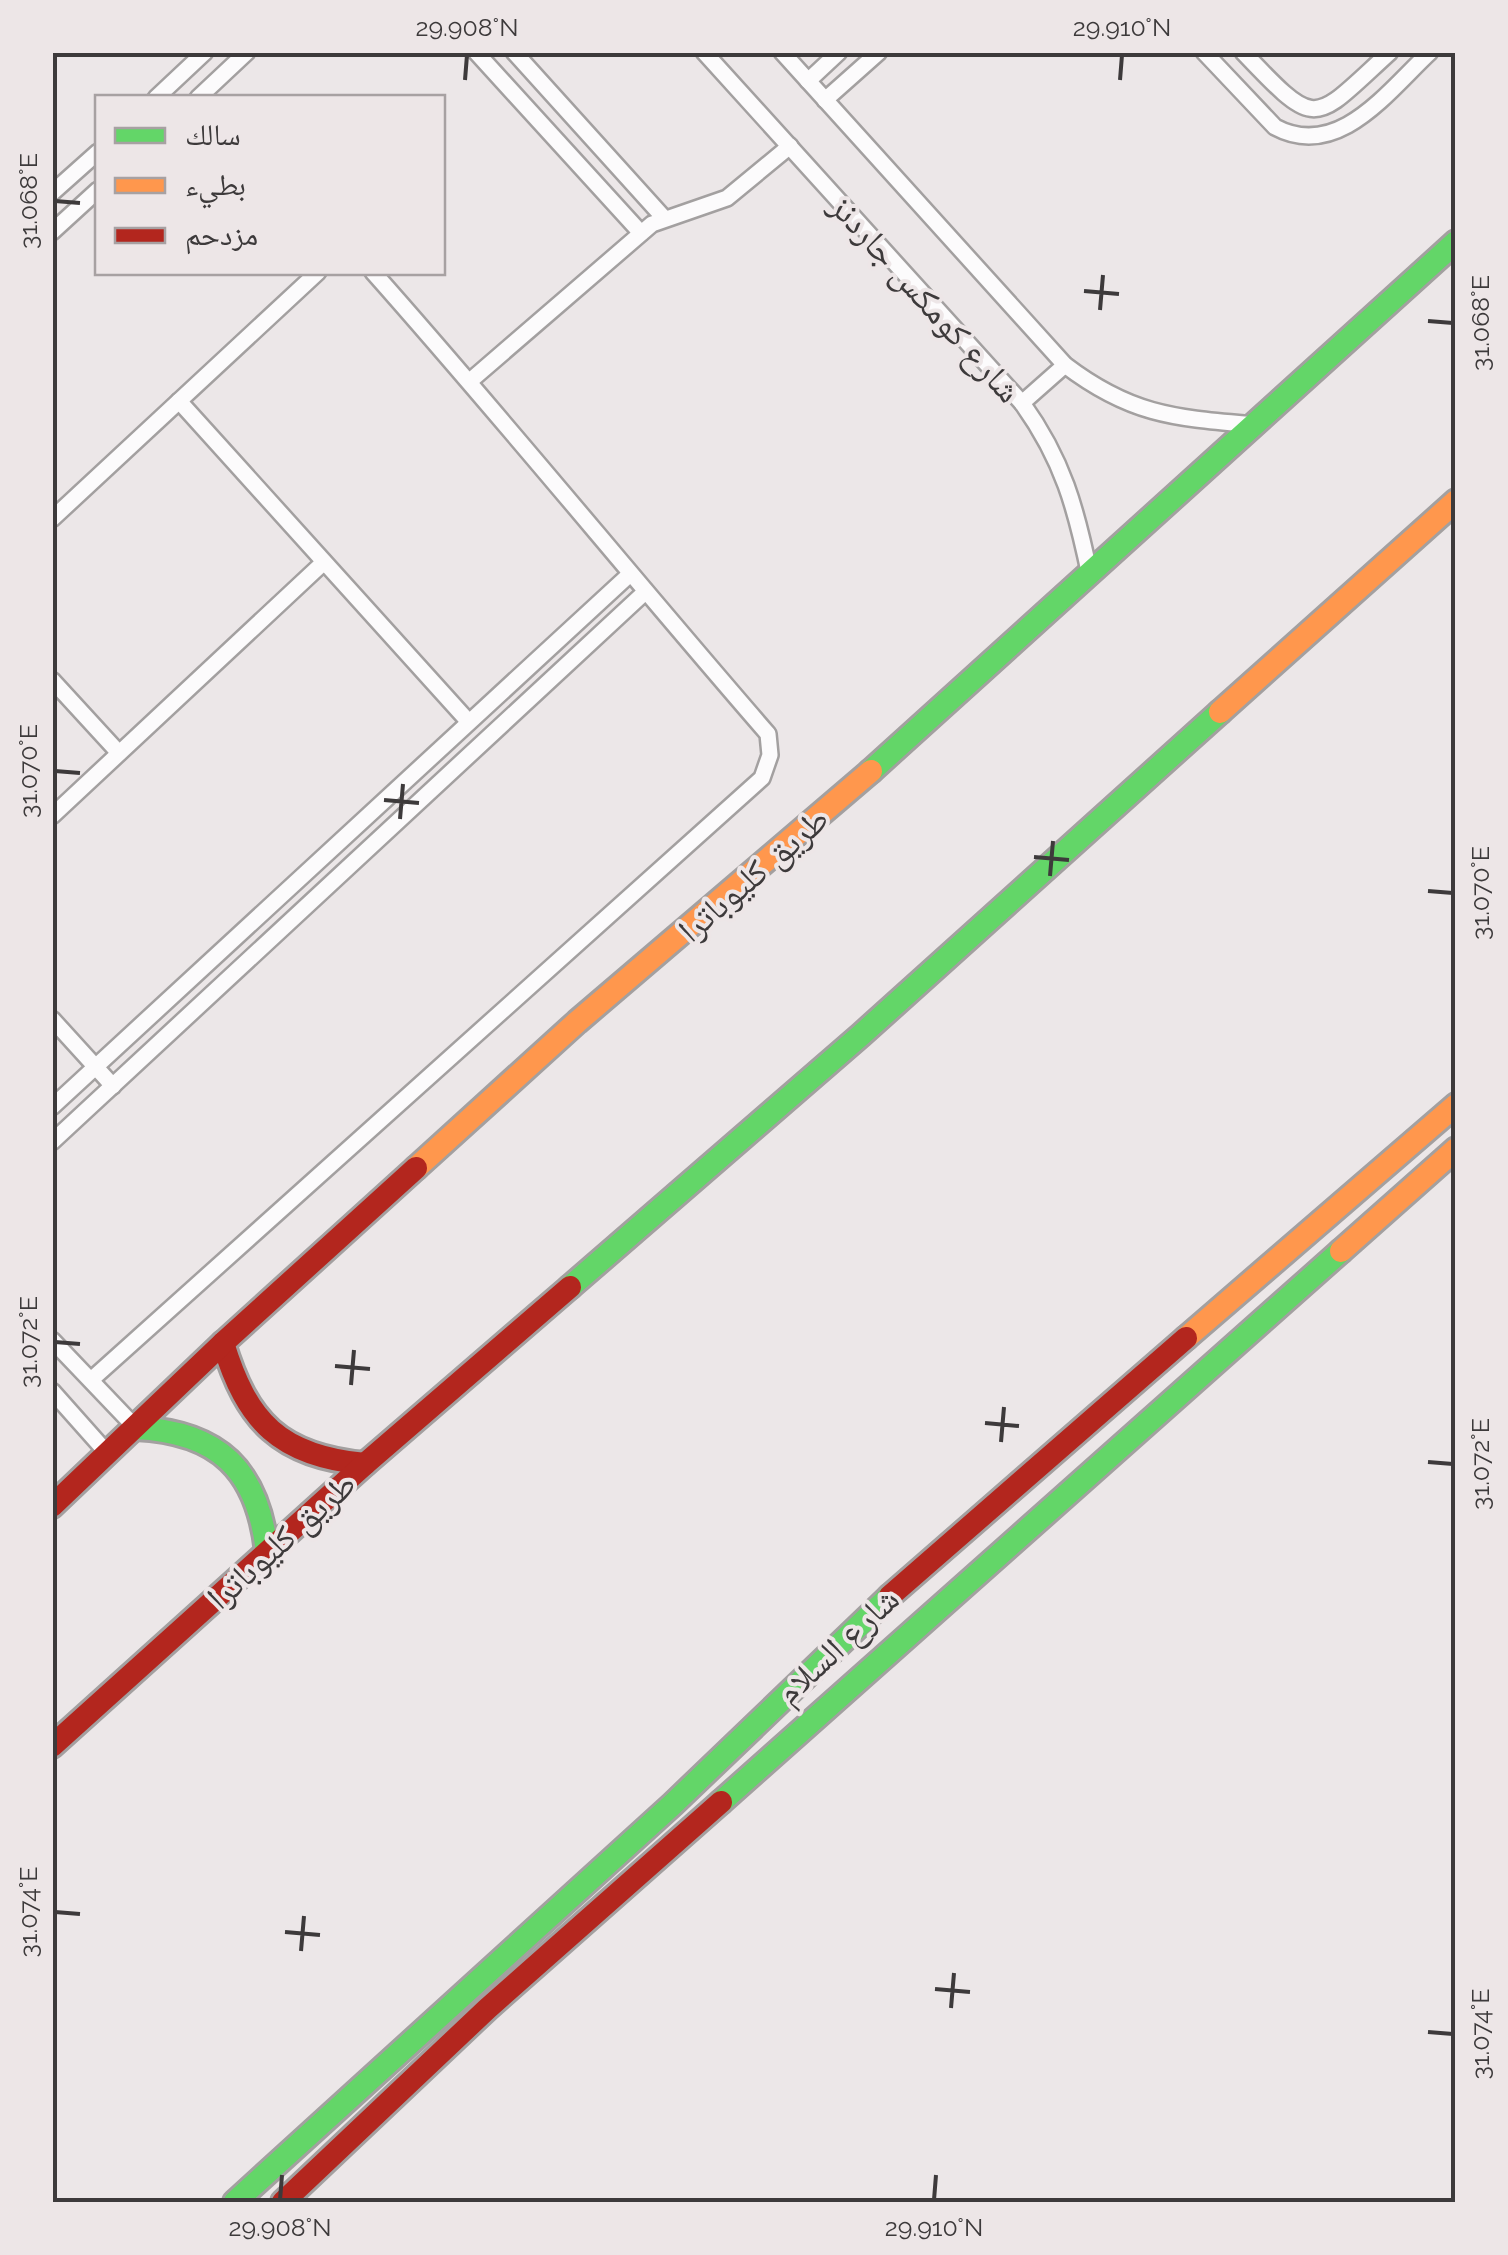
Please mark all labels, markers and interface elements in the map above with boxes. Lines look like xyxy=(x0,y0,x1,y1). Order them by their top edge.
text: 29.908°N xyxy=(415,12,519,42)
text: 29.910°N xyxy=(1073,12,1171,42)
legend xyxy=(95,95,445,275)
text: سالك xyxy=(185,117,241,152)
text: 31.068°E xyxy=(13,153,43,249)
text: بطيء xyxy=(185,167,246,209)
street label: شارع كومكس جاردنز xyxy=(820,185,1030,412)
text: مزدحم xyxy=(185,217,258,255)
text: 31.068°E xyxy=(1465,275,1495,371)
text: 31.070°E xyxy=(13,724,43,818)
street label: طريق كليوباترا xyxy=(669,798,837,951)
text: 31.070°E xyxy=(1465,846,1495,940)
text: 31.072°E xyxy=(13,1296,43,1388)
text: 31.072°E xyxy=(1465,1418,1495,1510)
street label: طريق كليوباترا xyxy=(198,1463,364,1618)
street label: شارع السلام xyxy=(767,1578,909,1714)
text: 31.074°E xyxy=(13,1866,43,1958)
text: 31.074°E xyxy=(1465,1988,1495,2080)
text: 29.908°N xyxy=(228,2212,332,2242)
text: 29.910°N xyxy=(885,2212,983,2242)

